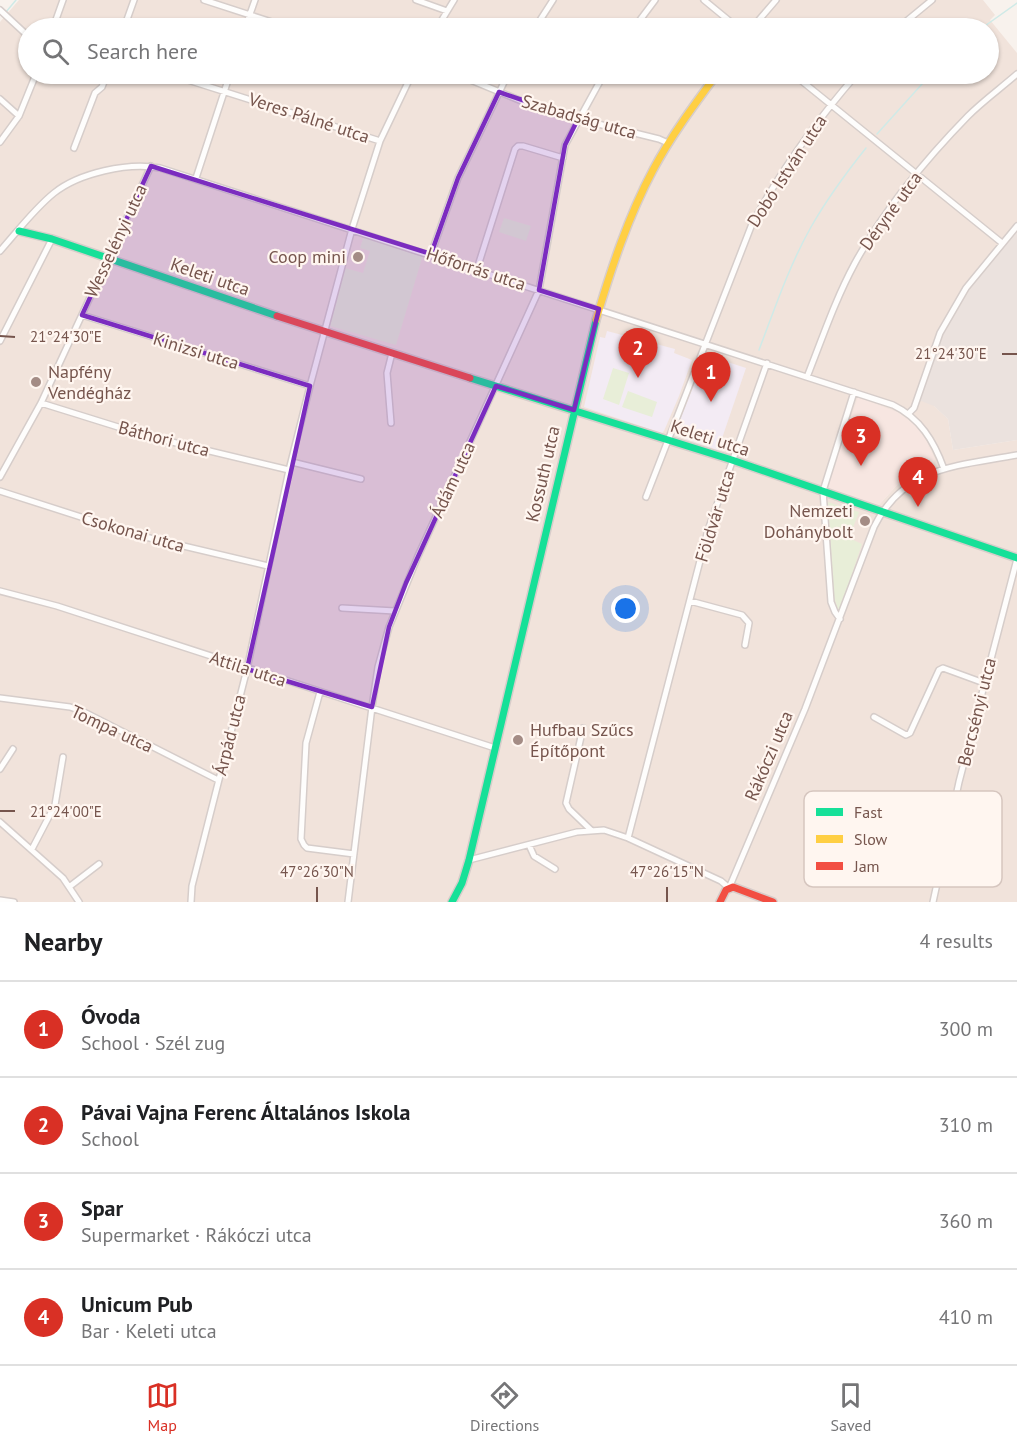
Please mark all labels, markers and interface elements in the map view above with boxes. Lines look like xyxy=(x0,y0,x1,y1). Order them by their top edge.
search box xyxy=(18,18,999,84)
icon: search xyxy=(39,35,72,68)
text: Search here xyxy=(87,37,198,65)
street label: Veres Pálné utca xyxy=(245,87,373,148)
street label: Szabadság utca xyxy=(519,89,639,144)
street label: Dobó István utca xyxy=(742,110,831,231)
street label: Déryné utca xyxy=(854,167,927,255)
street label: Wesselényi utca xyxy=(79,180,152,301)
street label: Hőforrás utca xyxy=(424,242,529,295)
place label: Coop mini xyxy=(268,245,346,268)
marker: Coop mini xyxy=(351,250,365,264)
street label: Keleti utca xyxy=(168,252,253,301)
text: 21°24'30"E xyxy=(30,327,102,346)
street label: Kinizsi utca xyxy=(151,327,242,374)
pin: 2 xyxy=(618,328,658,378)
text: 21°24'30"E xyxy=(915,344,987,363)
pin: 1 xyxy=(692,352,730,402)
place label: Napfény Vendégház xyxy=(47,360,131,404)
marker: Napfény Vendégház xyxy=(29,375,43,389)
street label: Keleti utca xyxy=(668,414,753,461)
street label: Báthori utca xyxy=(116,415,212,462)
pin: 3 xyxy=(842,416,880,466)
street label: Kossuth utca xyxy=(520,424,565,524)
street label: Ádám utca xyxy=(425,438,480,521)
pin: 4 xyxy=(898,458,938,507)
street label: Földvár utca xyxy=(690,467,739,565)
place label: Nemzeti Dohánybolt xyxy=(764,499,853,543)
street label: Csokonai utca xyxy=(79,506,187,557)
marker: Nemzeti Dohánybolt xyxy=(858,514,872,528)
your location xyxy=(611,594,640,623)
street label: Attila utca xyxy=(207,645,289,692)
street label: Bercsényi utca xyxy=(952,655,1001,769)
street label: Árpád utca xyxy=(208,692,251,778)
street label: Tompa utca xyxy=(67,700,157,758)
street label: Rákóczi utca xyxy=(739,707,798,804)
place label: Hufbau Szűcs Építőpont xyxy=(530,718,634,762)
marker: Hufbau Szűcs Építőpont xyxy=(511,733,525,747)
legend xyxy=(804,791,1002,887)
text: 21°24'00"E xyxy=(30,802,102,821)
text: Fast xyxy=(854,802,883,822)
text: Slow xyxy=(854,829,888,849)
text: Jam xyxy=(853,856,880,876)
text: 47°26'30"N xyxy=(280,862,354,881)
text: 47°26'15"N xyxy=(630,862,704,881)
text: Nearby xyxy=(24,925,102,958)
text: 4 results xyxy=(920,928,993,954)
text: Óvoda xyxy=(81,1002,141,1030)
text: 1 xyxy=(38,1016,49,1042)
text: 300 m xyxy=(939,1016,993,1042)
text: School · Szél zug xyxy=(81,1030,225,1056)
text: Pávai Vajna Ferenc Általános Iskola xyxy=(81,1098,410,1126)
text: 2 xyxy=(38,1112,49,1138)
text: 310 m xyxy=(939,1112,993,1138)
text: School xyxy=(81,1126,139,1152)
text: Spar xyxy=(81,1194,123,1222)
text: 3 xyxy=(38,1208,49,1234)
text: 360 m xyxy=(939,1208,993,1234)
text: Supermarket · Rákóczi utca xyxy=(81,1222,312,1248)
text: Unicum Pub xyxy=(81,1290,193,1318)
text: 4 xyxy=(38,1304,49,1330)
text: 410 m xyxy=(939,1304,993,1330)
text: Bar · Keleti utca xyxy=(81,1318,217,1344)
tab: Map xyxy=(146,1379,179,1435)
tab: Directions xyxy=(470,1379,539,1435)
tab: Saved xyxy=(831,1379,871,1435)

